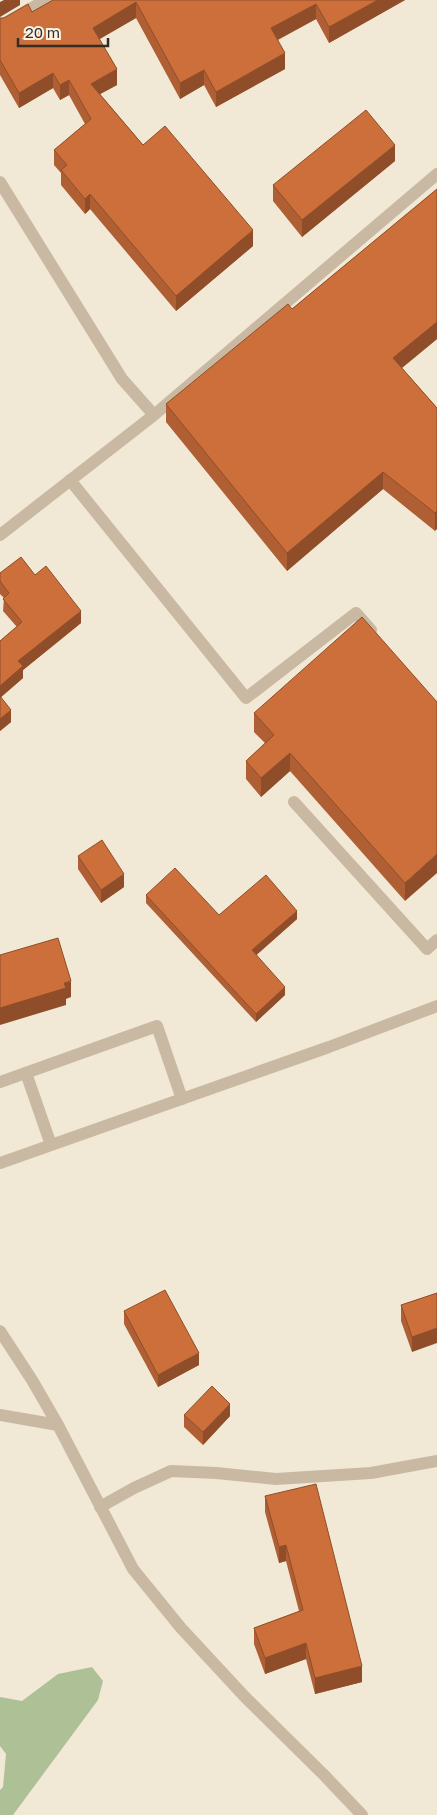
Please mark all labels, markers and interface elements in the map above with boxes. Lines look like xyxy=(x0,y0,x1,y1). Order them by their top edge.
scale bar xyxy=(18,15,108,47)
text: 20 m xyxy=(25,23,60,41)

